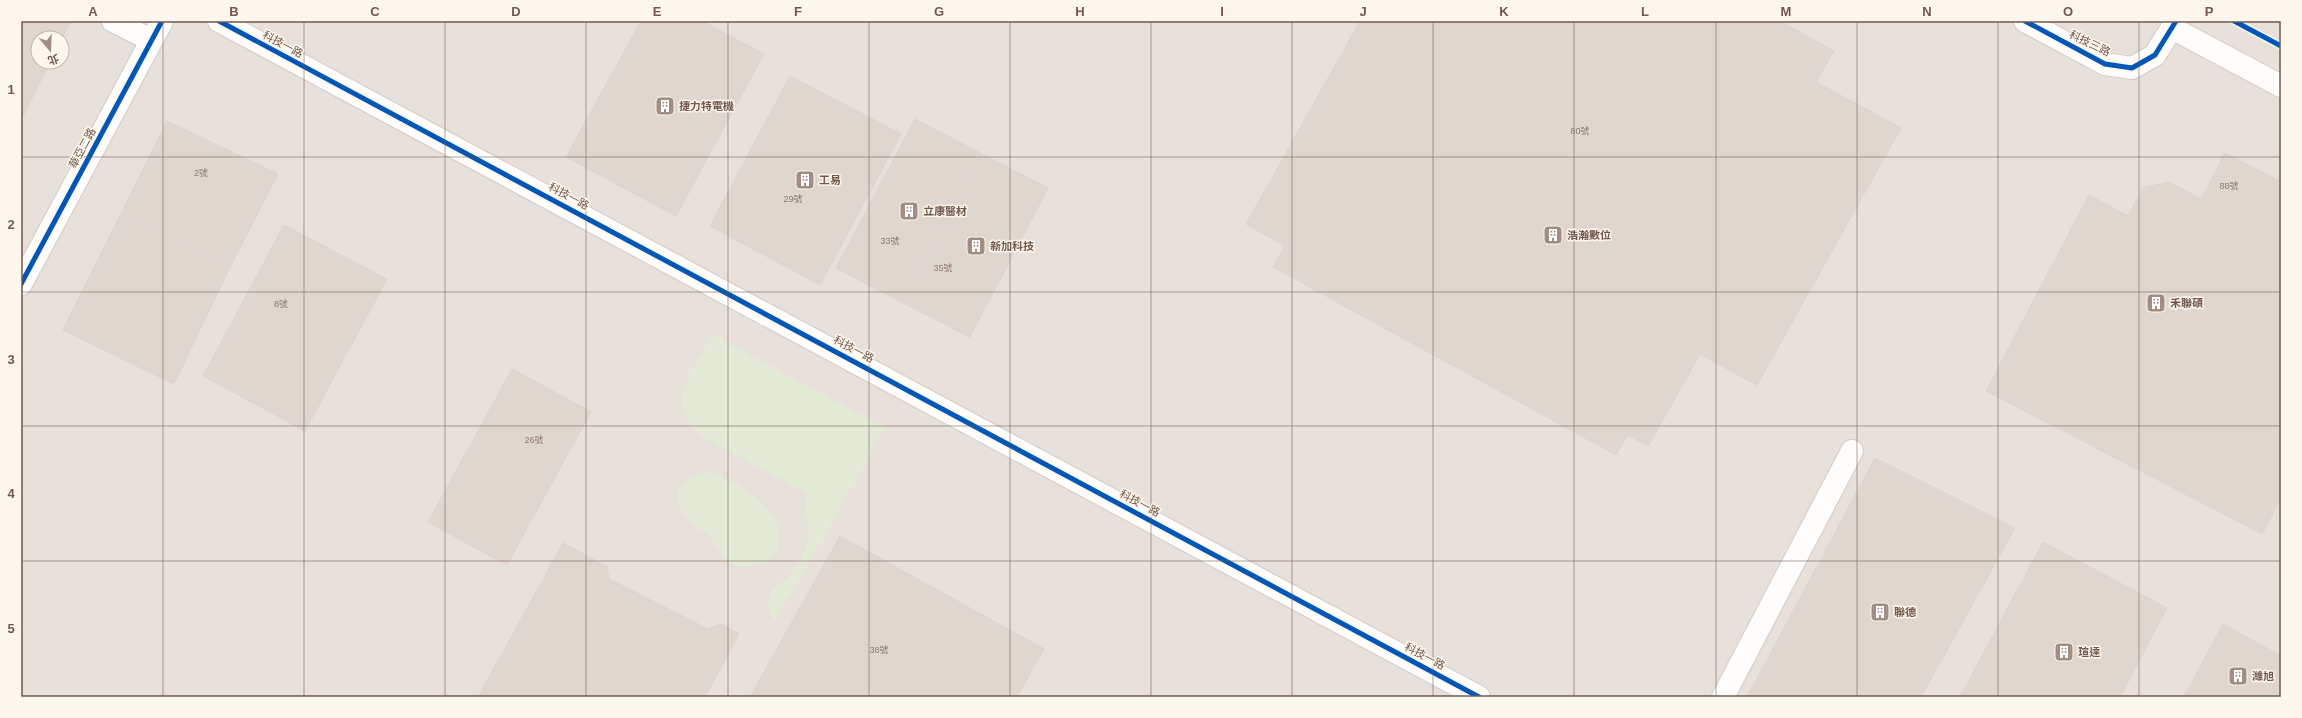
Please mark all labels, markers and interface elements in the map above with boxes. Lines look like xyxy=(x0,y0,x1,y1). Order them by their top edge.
text: A xyxy=(88,4,98,19)
text: B xyxy=(229,4,239,19)
text: C xyxy=(370,4,380,19)
text: D xyxy=(511,4,521,19)
text: E xyxy=(653,4,662,19)
text: F xyxy=(794,4,802,19)
text: G xyxy=(934,4,944,19)
text: H xyxy=(1075,4,1085,19)
text: I xyxy=(1220,4,1224,19)
text: J xyxy=(1359,4,1367,19)
text: K xyxy=(1499,4,1509,19)
text: L xyxy=(1641,4,1649,19)
text: M xyxy=(1781,4,1791,19)
text: N xyxy=(1922,4,1932,19)
text: O xyxy=(2063,4,2073,19)
text: P xyxy=(2205,4,2214,19)
street label: 科技一路 xyxy=(261,28,305,60)
street label: 科技三路 xyxy=(2068,28,2112,58)
north arrow xyxy=(30,30,70,70)
text: 北 xyxy=(46,52,60,67)
text: 1 xyxy=(7,82,15,97)
building icon: 捷力特電機 xyxy=(654,95,676,117)
place label: 捷力特電機 xyxy=(679,100,734,112)
street label: 華亞二路 xyxy=(66,126,98,170)
house number: 80號 xyxy=(1570,126,1590,136)
house number: 2號 xyxy=(194,168,208,178)
building icon: 工易 xyxy=(794,169,816,191)
place label: 工易 xyxy=(819,174,841,186)
street label: 科技一路 xyxy=(547,180,591,212)
house number: 88號 xyxy=(2219,181,2239,191)
house number: 29號 xyxy=(783,194,803,204)
building icon: 立康醫材 xyxy=(898,200,920,222)
place label: 立康醫材 xyxy=(923,205,967,217)
text: 2 xyxy=(7,217,15,232)
building icon: 浩瀚數位 xyxy=(1542,224,1564,246)
place label: 浩瀚數位 xyxy=(1567,229,1611,241)
building icon: 新加科技 xyxy=(965,235,987,257)
house number: 33號 xyxy=(880,236,900,246)
place label: 新加科技 xyxy=(990,240,1034,252)
house number: 35號 xyxy=(933,263,953,273)
building icon: 禾聯碩 xyxy=(2145,292,2167,314)
place label: 禾聯碩 xyxy=(2170,297,2203,309)
house number: 8號 xyxy=(274,299,288,309)
street label: 科技一路 xyxy=(832,333,876,365)
text: 3 xyxy=(7,352,15,367)
house number: 26號 xyxy=(524,435,544,445)
text: 4 xyxy=(7,486,15,501)
street label: 科技一路 xyxy=(1118,487,1162,519)
building icon: 聯德 xyxy=(1869,601,1891,623)
place label: 聯德 xyxy=(1894,606,1916,618)
text: 5 xyxy=(7,621,15,636)
street label: 科技一路 xyxy=(1403,640,1447,672)
building icon: 瑄達 xyxy=(2053,641,2075,663)
house number: 38號 xyxy=(869,645,889,655)
place label: 瑄達 xyxy=(2078,646,2101,658)
building icon: 濰旭 xyxy=(2227,665,2249,687)
place label: 濰旭 xyxy=(2252,670,2274,682)

